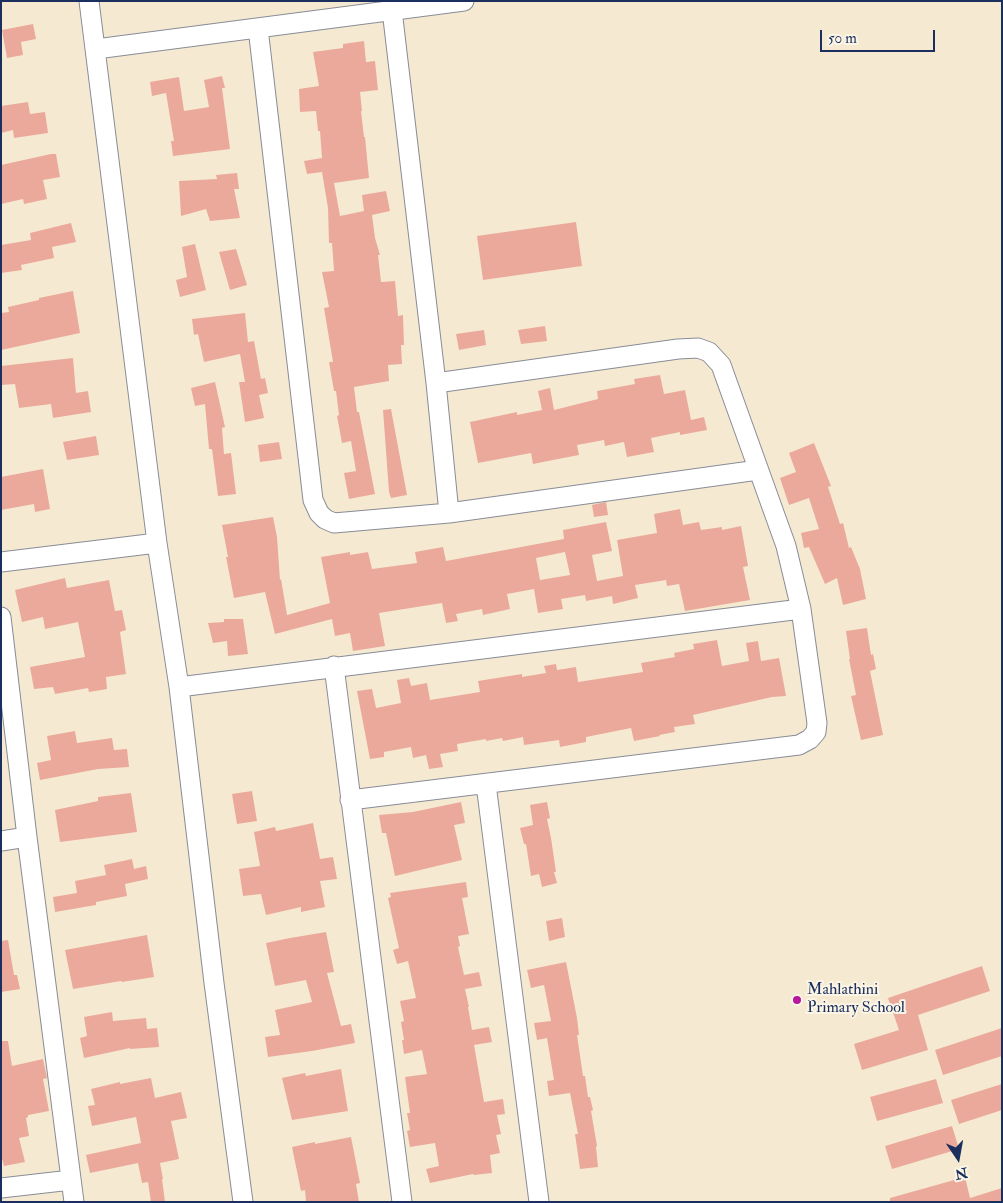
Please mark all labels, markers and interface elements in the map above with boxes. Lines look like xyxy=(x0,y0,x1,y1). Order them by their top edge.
scale bar xyxy=(823,20,938,52)
text: 50 m xyxy=(828,29,857,48)
place label: Mahlathini Primary School xyxy=(807,981,905,1019)
marker: Mahlathini Primary School xyxy=(791,994,803,1006)
north arrow xyxy=(933,1133,983,1183)
text: N xyxy=(953,1164,969,1183)

